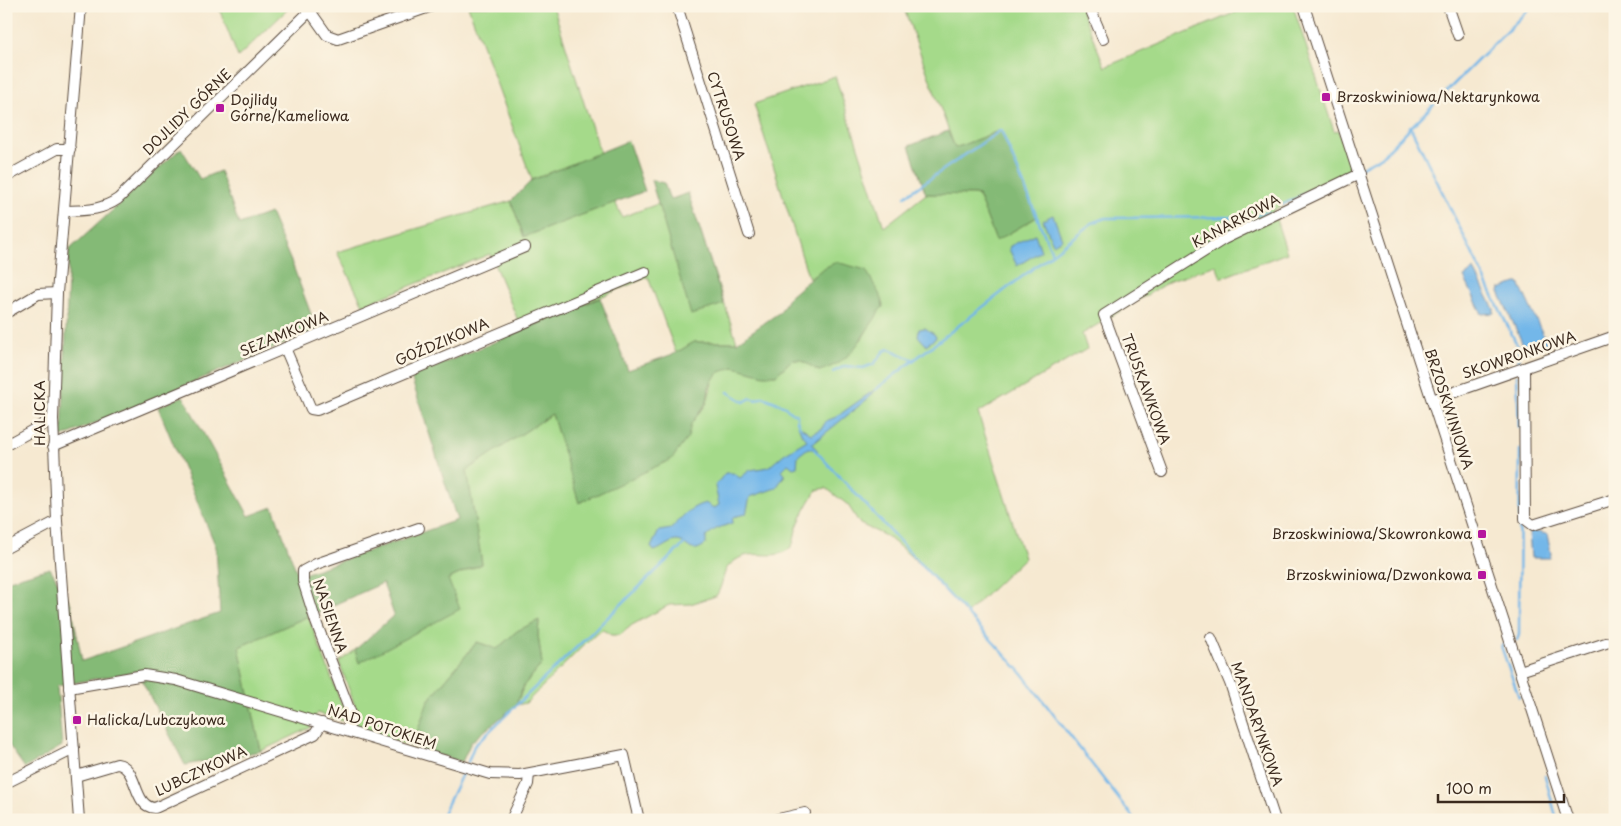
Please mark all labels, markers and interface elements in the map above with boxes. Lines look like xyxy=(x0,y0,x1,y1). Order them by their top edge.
street label: DOJLIDY GÓRNE xyxy=(138,64,236,160)
street label: CYTRUSOWA xyxy=(702,69,751,163)
place label: Brzoskwiniowa/Nektarynkowa xyxy=(1336,86,1540,107)
place label: Dojlidy Górne/Kameliowa xyxy=(230,89,350,126)
marker: Brzoskwiniowa/Nektarynkowa xyxy=(1320,91,1332,103)
marker: Dojlidy Górne/Kameliowa xyxy=(214,102,226,114)
street label: KANARKOWA xyxy=(1188,188,1284,253)
street label: SEZAMKOWA xyxy=(236,305,332,362)
street label: GOŹDZIKOWA xyxy=(392,312,492,371)
street label: SKOWRONKOWA xyxy=(1459,325,1579,384)
street label: TRUSKAWKOWA xyxy=(1117,330,1176,447)
street label: BRZOSKWINIOWA xyxy=(1420,346,1479,472)
street label: HALICKA xyxy=(29,380,50,446)
place label: Brzoskwiniowa/Skowronkowa xyxy=(1271,523,1472,544)
marker: Brzoskwiniowa/Skowronkowa xyxy=(1476,528,1488,540)
place label: Brzoskwiniowa/Dzwonkowa xyxy=(1286,564,1472,585)
marker: Brzoskwiniowa/Dzwonkowa xyxy=(1476,569,1488,581)
street label: NASIENNA xyxy=(308,576,353,656)
street label: MANDARYNKOWA xyxy=(1226,659,1289,789)
street label: NAD POTOKIEM xyxy=(325,699,439,754)
place label: Halicka/Lubczykowa xyxy=(87,709,226,730)
marker: Halicka/Lubczykowa xyxy=(71,714,83,726)
street label: LUBCZYKOWA xyxy=(152,740,250,801)
scale bar xyxy=(1438,771,1565,803)
text: 100 m xyxy=(1446,776,1492,799)

